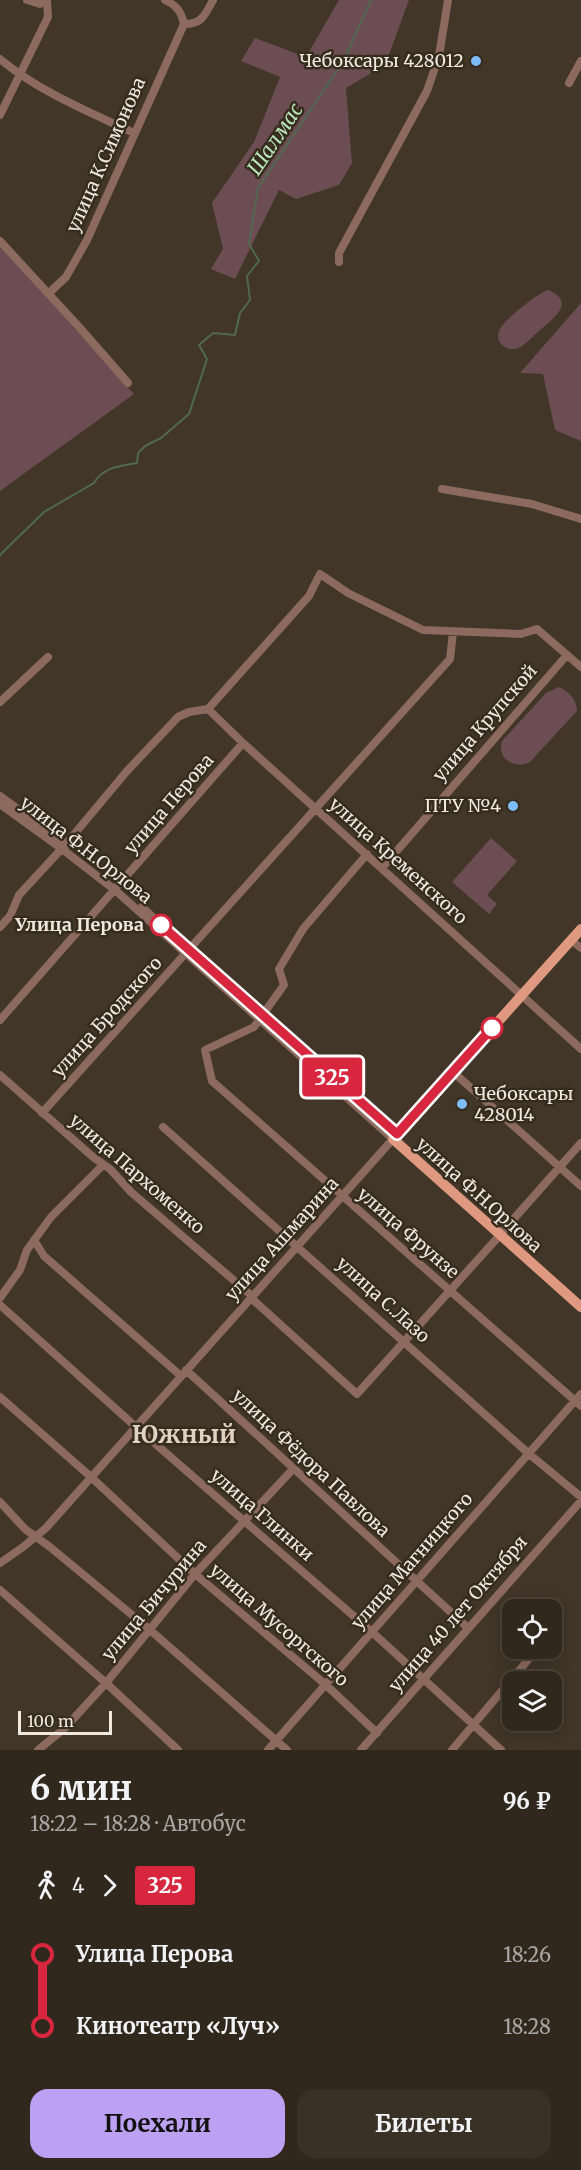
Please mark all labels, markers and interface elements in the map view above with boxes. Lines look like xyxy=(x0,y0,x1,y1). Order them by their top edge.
place label: Чебоксары 428012 xyxy=(299,49,464,72)
marker: Чебоксары 428012 xyxy=(469,54,483,68)
street label: улица К.Симонова xyxy=(61,73,150,236)
water label: Шалмас xyxy=(241,98,308,180)
street label: улица Крупской xyxy=(427,659,542,786)
street label: улица Перова xyxy=(119,749,219,858)
street label: улица Ф.Н.Орлова xyxy=(16,791,157,909)
street label: улица Кременского xyxy=(324,792,472,929)
place label: ПТУ №4 xyxy=(425,794,501,817)
marker: ПТУ №4 xyxy=(506,799,520,813)
place label: Улица Перова xyxy=(14,913,144,936)
marker: Улица Перова xyxy=(150,914,172,936)
street label: улица Бродского xyxy=(46,952,167,1082)
unlabelled marker xyxy=(481,1017,503,1039)
line badge: 325 xyxy=(298,1058,366,1096)
text: 325 xyxy=(314,1064,350,1091)
place label: Чебоксары 428014 xyxy=(474,1082,573,1126)
marker: Чебоксары 428014 xyxy=(455,1097,469,1111)
street label: улица Пархоменко xyxy=(65,1109,210,1239)
street label: улица Ф.Н.Орлова xyxy=(412,1132,547,1257)
street label: улица Ашмарина xyxy=(220,1172,344,1305)
street label: улица Фрунзе xyxy=(353,1182,464,1283)
street label: улица С.Лазо xyxy=(332,1252,435,1348)
street label: улица Фёдора Павлова xyxy=(228,1383,395,1542)
district label: Южный xyxy=(132,1419,236,1450)
street label: улица Глинки xyxy=(206,1463,319,1566)
street label: улица Магницкого xyxy=(346,1488,477,1634)
street label: улица 40 лет Октября xyxy=(383,1530,532,1697)
street label: улица Бичурина xyxy=(96,1534,211,1665)
street label: улица Мусоргского xyxy=(205,1558,353,1691)
map controls xyxy=(502,1599,562,1731)
button: locate xyxy=(502,1599,562,1659)
button: layers xyxy=(502,1671,562,1731)
scale bar xyxy=(18,1708,112,1736)
text: 100 m xyxy=(27,1711,74,1731)
text: 6 мин xyxy=(30,1768,132,1809)
text: 96 ₽ xyxy=(503,1787,551,1815)
text: 18:22 – 18:28 · Автобус xyxy=(30,1811,246,1836)
icon: walk xyxy=(30,1869,63,1902)
icon: forward xyxy=(93,1869,126,1902)
text: 325 xyxy=(147,1872,183,1899)
text: 4 xyxy=(72,1873,84,1898)
text: Улица Перова xyxy=(76,1940,233,1968)
text: 18:26 xyxy=(503,1942,551,1967)
text: Кинотеатр «Луч» xyxy=(76,2012,280,2040)
text: 18:28 xyxy=(503,2014,551,2039)
button: Поехали xyxy=(30,2089,285,2158)
button: Билеты xyxy=(297,2089,551,2158)

